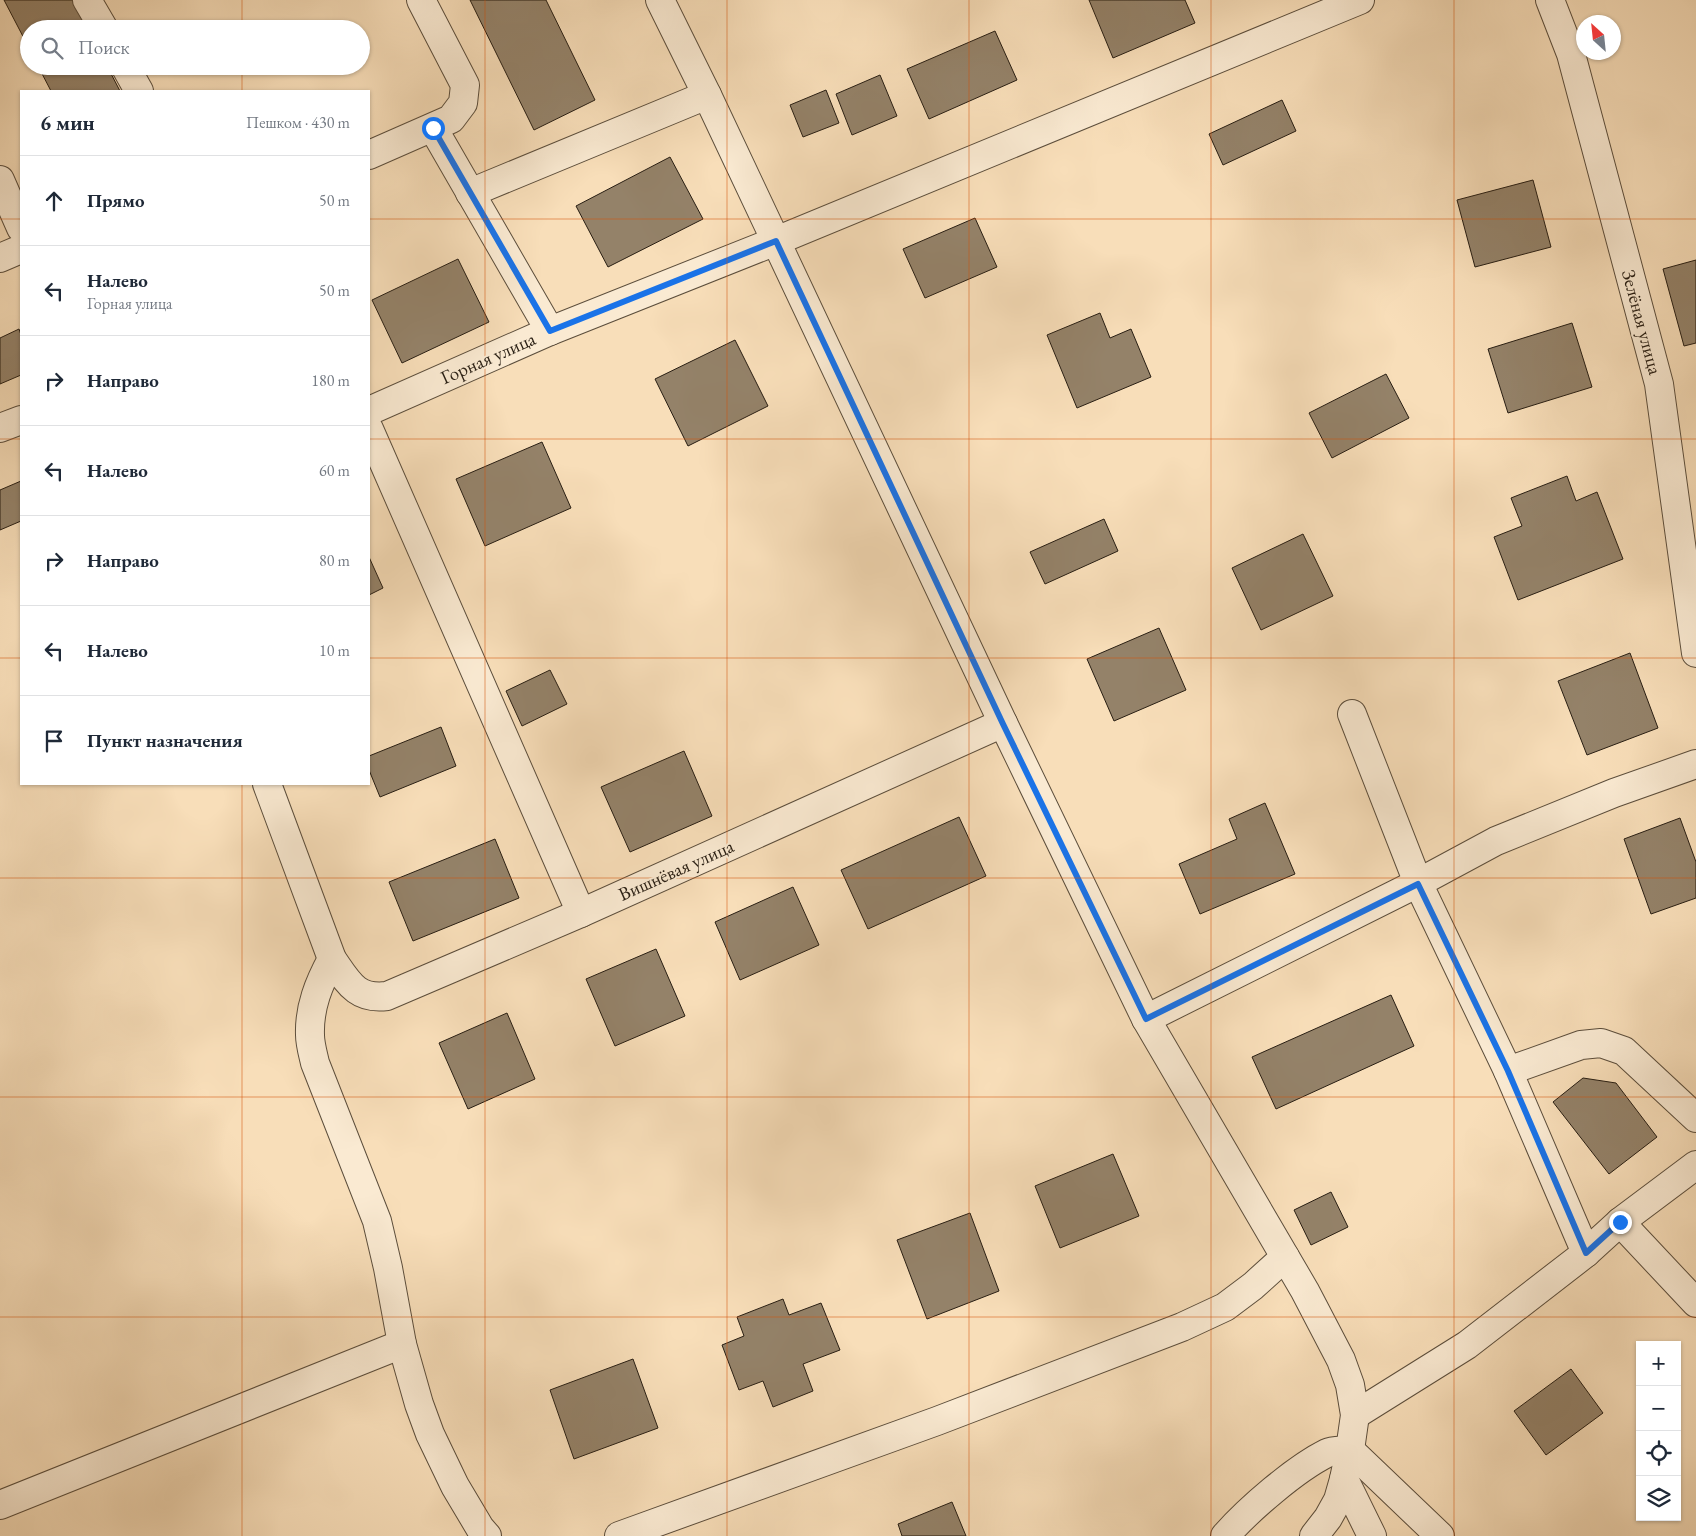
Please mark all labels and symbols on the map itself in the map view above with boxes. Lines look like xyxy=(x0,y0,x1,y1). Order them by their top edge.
north arrow xyxy=(1576,15,1621,60)
route start xyxy=(422,117,445,140)
street label: Зелёная улица xyxy=(1616,267,1668,378)
street label: Горная улица xyxy=(437,326,540,390)
street label: Вишнёвая улица xyxy=(614,833,738,907)
route end xyxy=(1609,1211,1632,1234)

